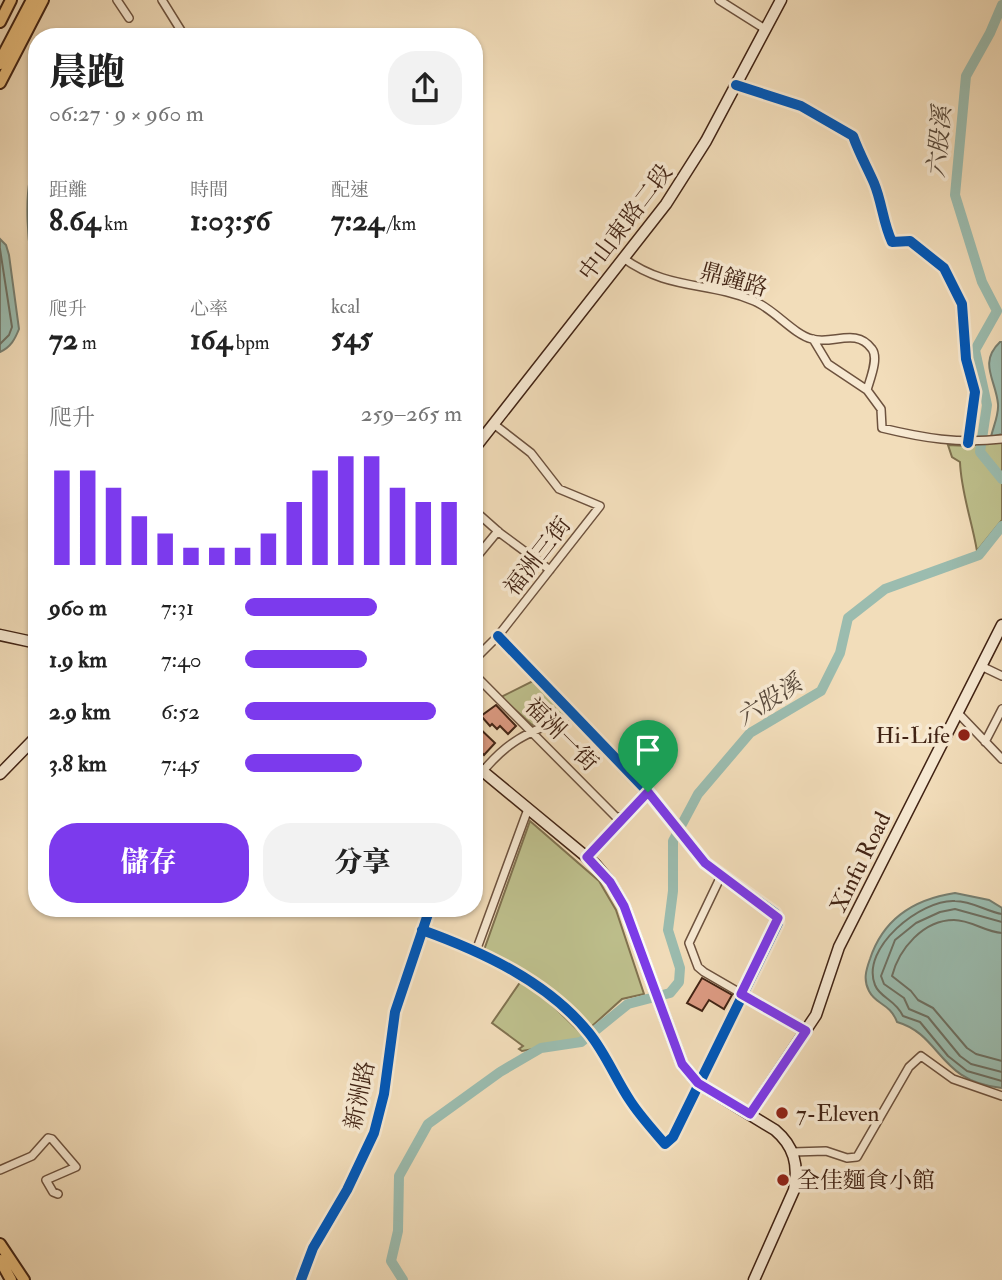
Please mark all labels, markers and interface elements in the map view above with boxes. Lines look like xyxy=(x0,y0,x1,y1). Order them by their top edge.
text: 晨跑 xyxy=(49,49,125,97)
button: share xyxy=(388,51,462,125)
text: 06:27 · 9 × 960 m xyxy=(49,99,204,128)
water label: 六股溪 xyxy=(921,102,958,179)
street label: 中山東路二段 xyxy=(572,158,679,286)
text: 距離 xyxy=(49,178,87,202)
text: 時間 xyxy=(190,178,228,202)
text: 配速 xyxy=(331,178,369,202)
text: 8.64 xyxy=(49,202,100,239)
text: 1:03:56 xyxy=(190,202,271,239)
text: 7:24 xyxy=(331,202,384,239)
text: km xyxy=(100,212,128,236)
text: /km xyxy=(384,212,416,236)
street label: 鼎鐘路 xyxy=(697,256,771,303)
text: kcal xyxy=(331,295,360,319)
text: 爬升 xyxy=(49,297,87,321)
text: 心率 xyxy=(190,297,228,321)
text: 545 xyxy=(331,319,373,356)
text: 72 xyxy=(49,321,78,358)
text: 164 xyxy=(190,321,232,358)
text: m xyxy=(78,331,97,355)
text: bpm xyxy=(232,331,270,355)
text: 259–265 m xyxy=(361,399,462,428)
text: 爬升 xyxy=(49,403,95,432)
street label: 福洲三街 xyxy=(498,511,577,601)
text: 960 m xyxy=(49,593,107,622)
text: 7:31 xyxy=(161,593,194,622)
text: 1.9 km xyxy=(49,645,107,674)
text: 7:40 xyxy=(161,645,201,674)
water label: 六股溪 xyxy=(731,666,810,733)
street label: 福洲一街 xyxy=(519,692,604,777)
text: 2.9 km xyxy=(49,697,111,726)
text: 6:52 xyxy=(161,697,200,726)
pin xyxy=(618,720,678,792)
place label: Hi-Life xyxy=(876,721,950,750)
marker: Hi-Life xyxy=(956,727,972,743)
icon: arrive xyxy=(629,731,667,769)
text: 3.8 km xyxy=(49,749,107,778)
text: 7:45 xyxy=(161,749,200,778)
street label: Xinfu Road xyxy=(824,807,897,917)
button: 儲存 xyxy=(49,823,249,903)
button: 分享 xyxy=(263,823,462,903)
street label: 新洲路 xyxy=(338,1058,381,1132)
place label: 7-Eleven xyxy=(796,1099,880,1128)
marker: 7-Eleven xyxy=(774,1105,790,1121)
place label: 全佳麵食小館 xyxy=(797,1166,935,1195)
marker: 全佳麵食小館 xyxy=(775,1172,791,1188)

